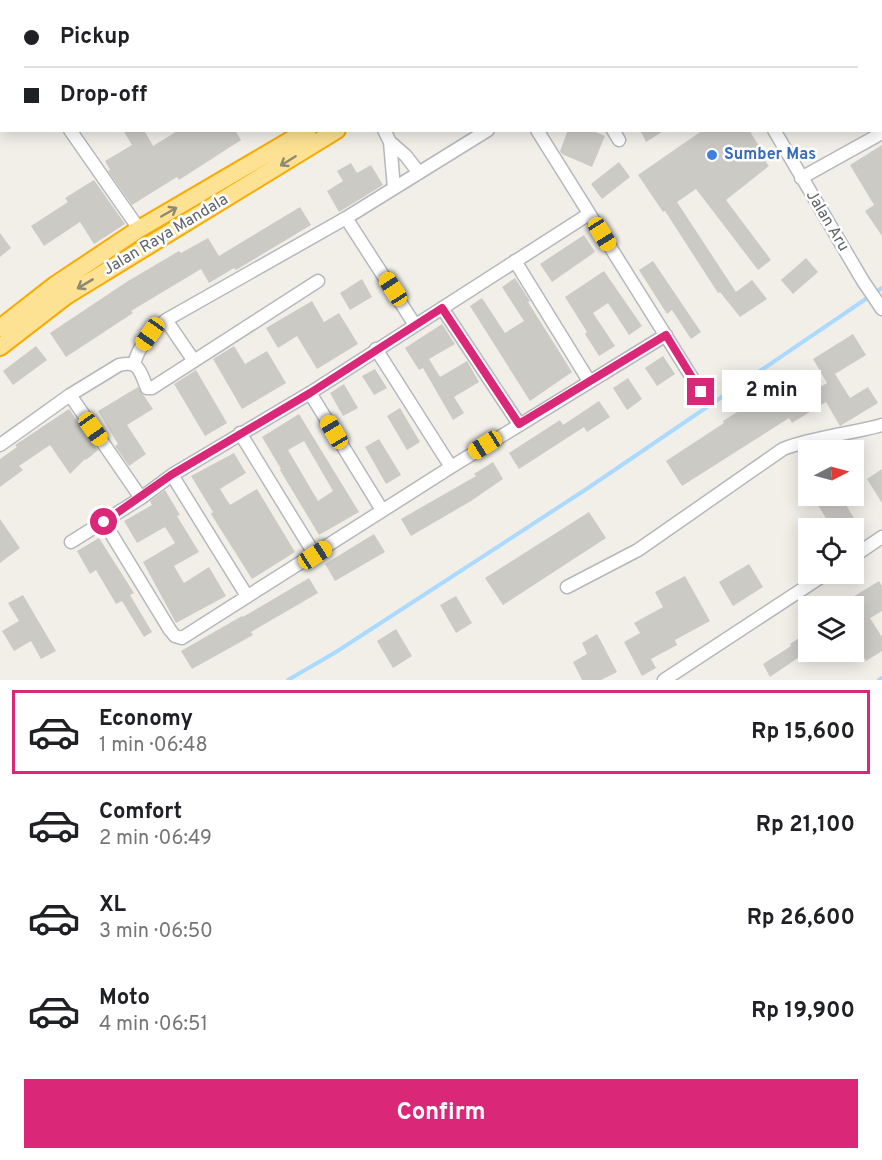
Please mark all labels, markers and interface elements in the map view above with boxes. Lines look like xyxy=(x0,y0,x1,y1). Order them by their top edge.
text: Pickup xyxy=(60,24,130,51)
text: Drop-off xyxy=(60,82,147,109)
place label: Sumber Mas xyxy=(724,145,816,165)
marker: Sumber Mas xyxy=(705,148,719,162)
one-way arrow xyxy=(279,155,296,168)
street label: Jalan Aru xyxy=(801,187,853,255)
street label: Jalan Raya Mandala xyxy=(100,190,232,280)
one-way arrow xyxy=(160,205,177,217)
car xyxy=(585,214,619,254)
car xyxy=(376,269,410,309)
one-way arrow xyxy=(77,279,94,291)
car xyxy=(132,314,168,354)
callout: 2 min xyxy=(722,371,821,413)
route end xyxy=(687,378,714,405)
text: 2 min xyxy=(745,378,798,404)
car xyxy=(75,409,111,449)
car xyxy=(317,412,351,452)
car xyxy=(465,428,505,462)
north arrow xyxy=(798,440,864,506)
map controls xyxy=(798,440,864,662)
route start xyxy=(90,508,117,535)
button: locate xyxy=(798,518,864,584)
car xyxy=(295,538,335,572)
button: layers xyxy=(798,596,864,662)
icon: car xyxy=(27,705,81,759)
text: Economy xyxy=(99,706,193,733)
text: Rp 15,600 xyxy=(751,719,855,746)
text: 1 min · 06:48 xyxy=(99,733,208,759)
icon: car xyxy=(27,798,81,852)
text: Comfort xyxy=(99,799,182,826)
text: Rp 21,100 xyxy=(756,812,855,839)
text: 2 min · 06:49 xyxy=(99,826,212,852)
icon: car xyxy=(27,891,81,945)
text: XL xyxy=(99,892,126,919)
text: Rp 26,600 xyxy=(747,905,855,932)
text: 3 min · 06:50 xyxy=(99,919,213,945)
icon: car xyxy=(27,984,81,1038)
text: Moto xyxy=(99,985,150,1012)
text: Rp 19,900 xyxy=(751,998,855,1025)
text: 4 min · 06:51 xyxy=(99,1012,208,1038)
button: Confirm xyxy=(24,1079,858,1148)

